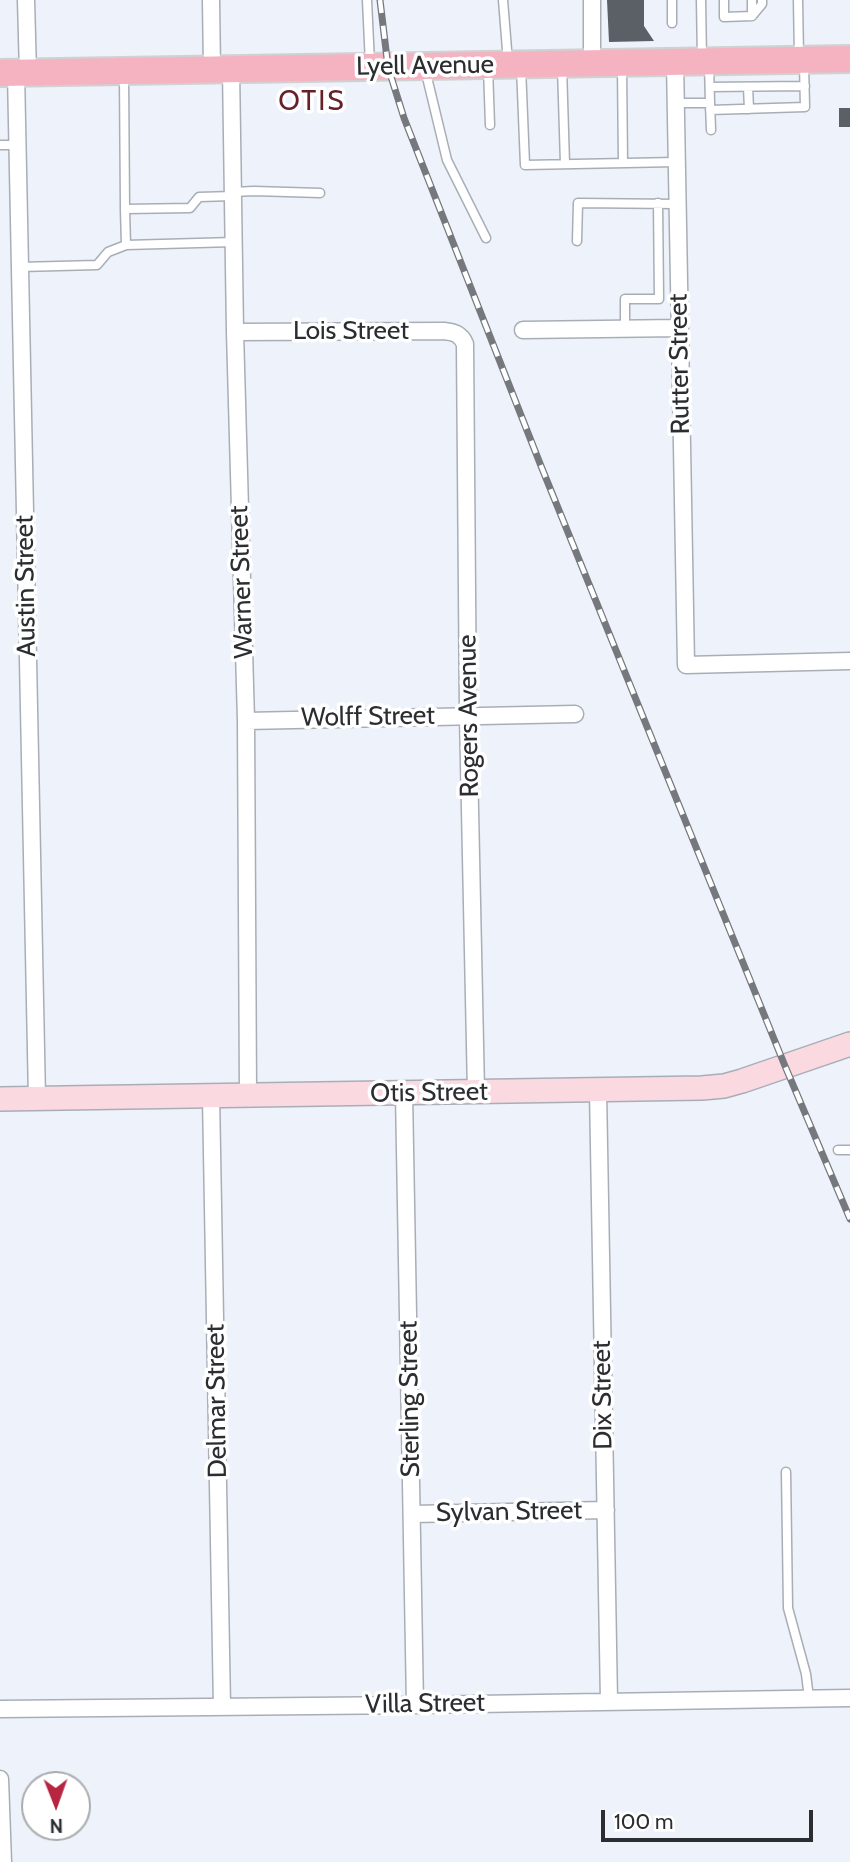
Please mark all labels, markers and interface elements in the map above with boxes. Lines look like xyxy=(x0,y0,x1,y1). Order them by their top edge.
street label: Lyell Avenue xyxy=(356,49,494,83)
district label: OTIS xyxy=(279,85,345,119)
street label: Rutter Street xyxy=(663,293,697,435)
street label: Lois Street xyxy=(293,315,409,347)
street label: Warner Street xyxy=(224,505,260,659)
street label: Austin Street xyxy=(9,515,43,657)
street label: Rogers Avenue xyxy=(452,634,486,798)
street label: Wolff Street xyxy=(301,700,435,734)
street label: Otis Street xyxy=(370,1076,488,1110)
street label: Sterling Street xyxy=(393,1320,427,1478)
street label: Delmar Street xyxy=(200,1324,234,1478)
street label: Dix Street xyxy=(586,1340,620,1450)
street label: Sylvan Street xyxy=(436,1495,582,1529)
street label: Villa Street xyxy=(365,1687,485,1721)
north arrow xyxy=(21,1771,91,1841)
scale bar xyxy=(605,1796,817,1840)
text: 100 m xyxy=(614,1809,673,1834)
text: N xyxy=(49,1814,63,1837)

